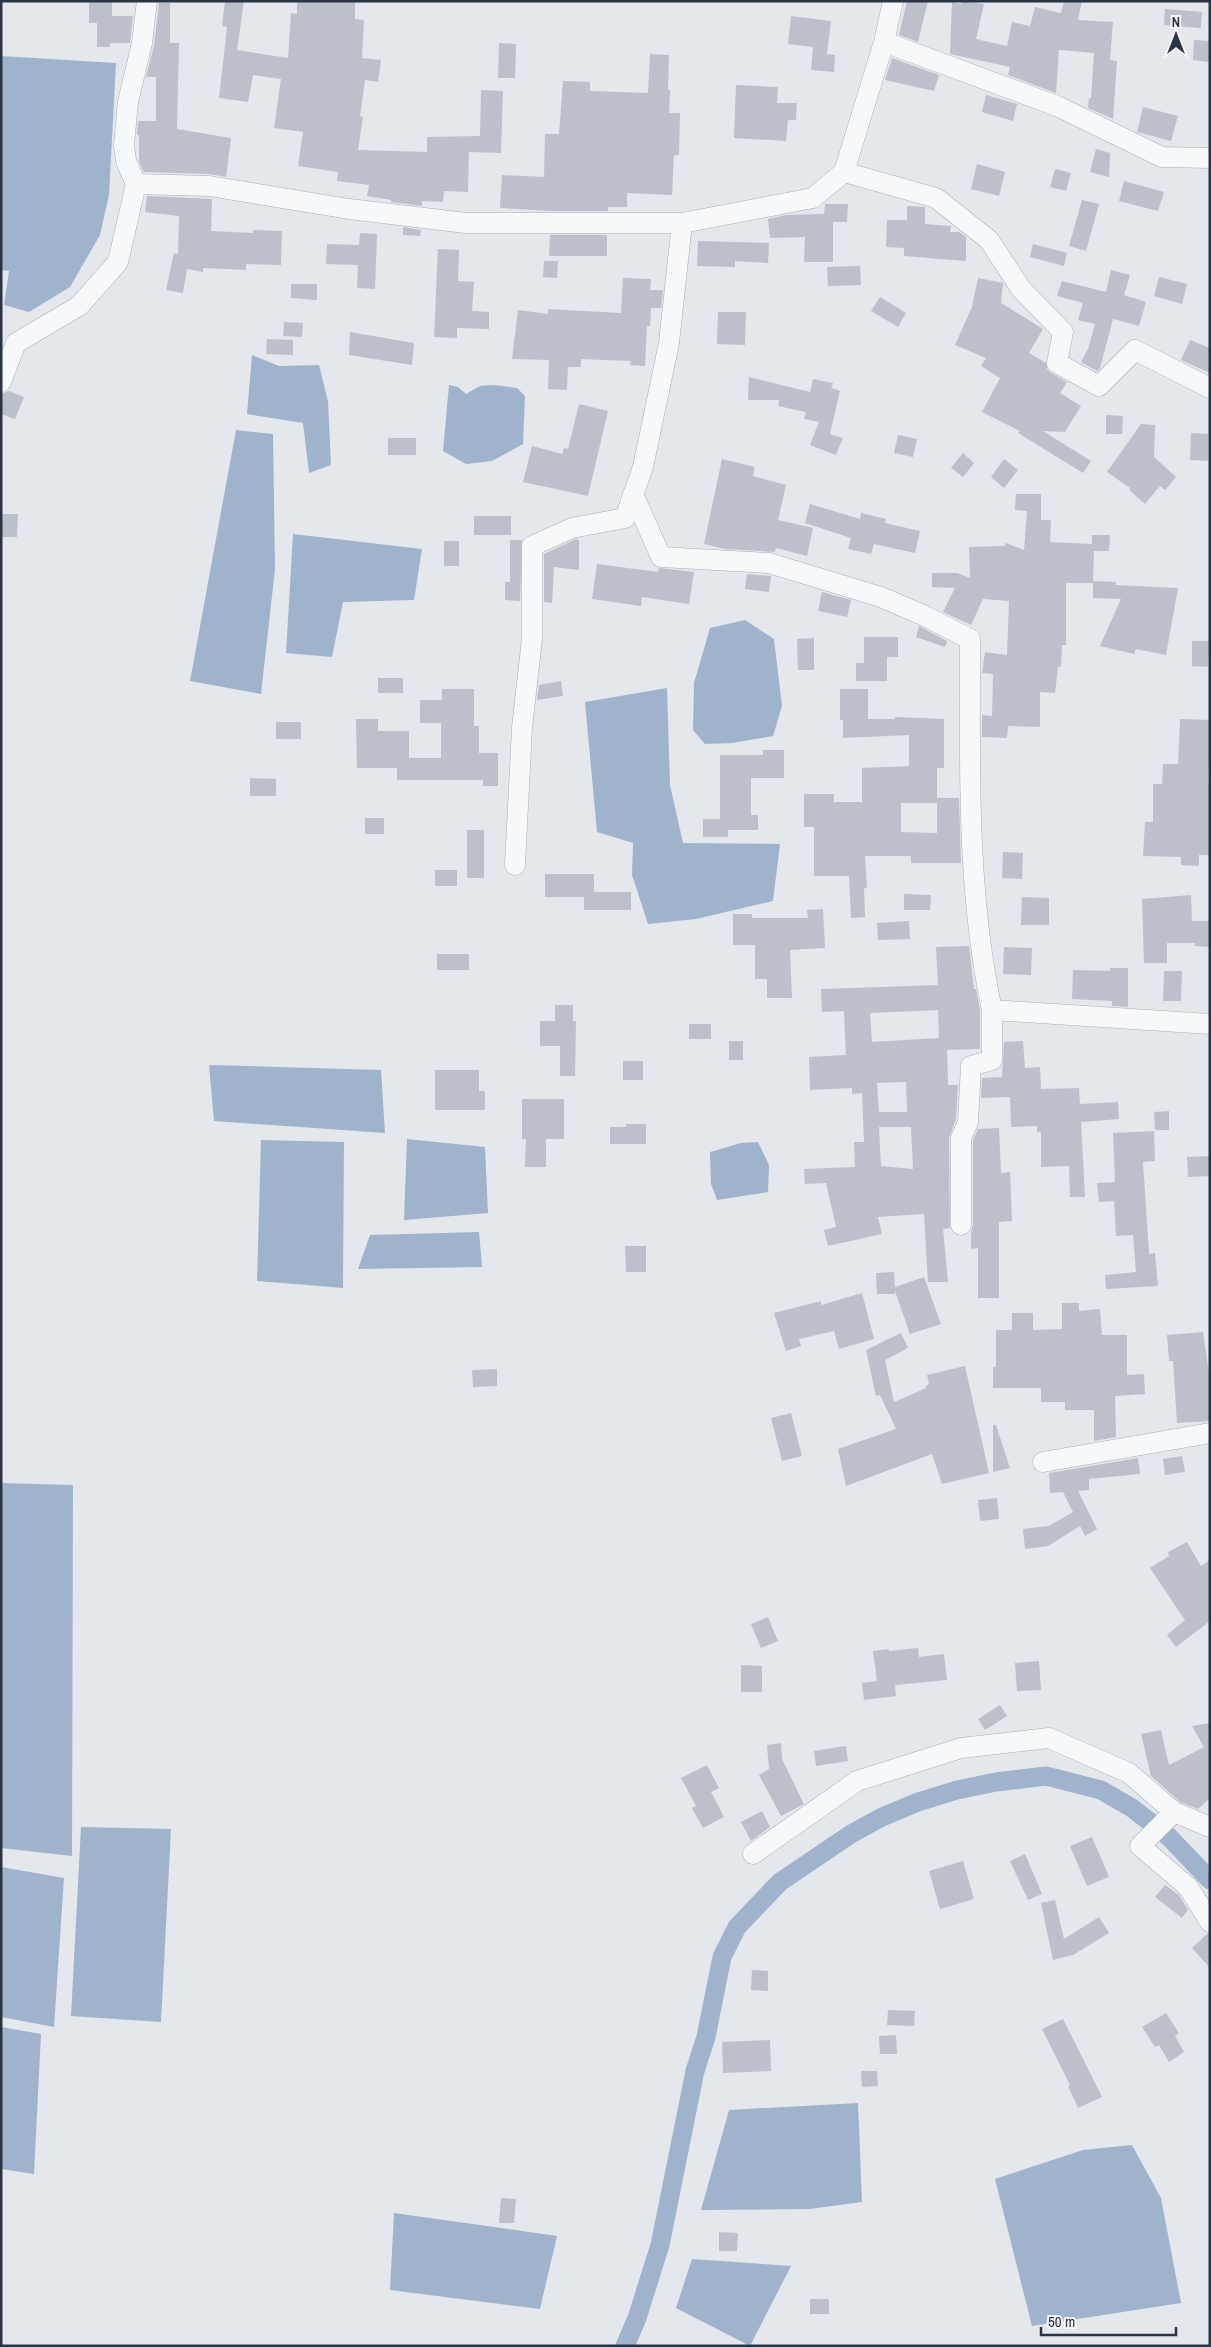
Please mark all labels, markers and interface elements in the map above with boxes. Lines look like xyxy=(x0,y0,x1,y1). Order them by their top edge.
north arrow xyxy=(1151,10,1201,60)
text: N xyxy=(1172,13,1180,31)
scale bar xyxy=(1041,2304,1176,2336)
text: 50 m xyxy=(1048,2311,1075,2332)

